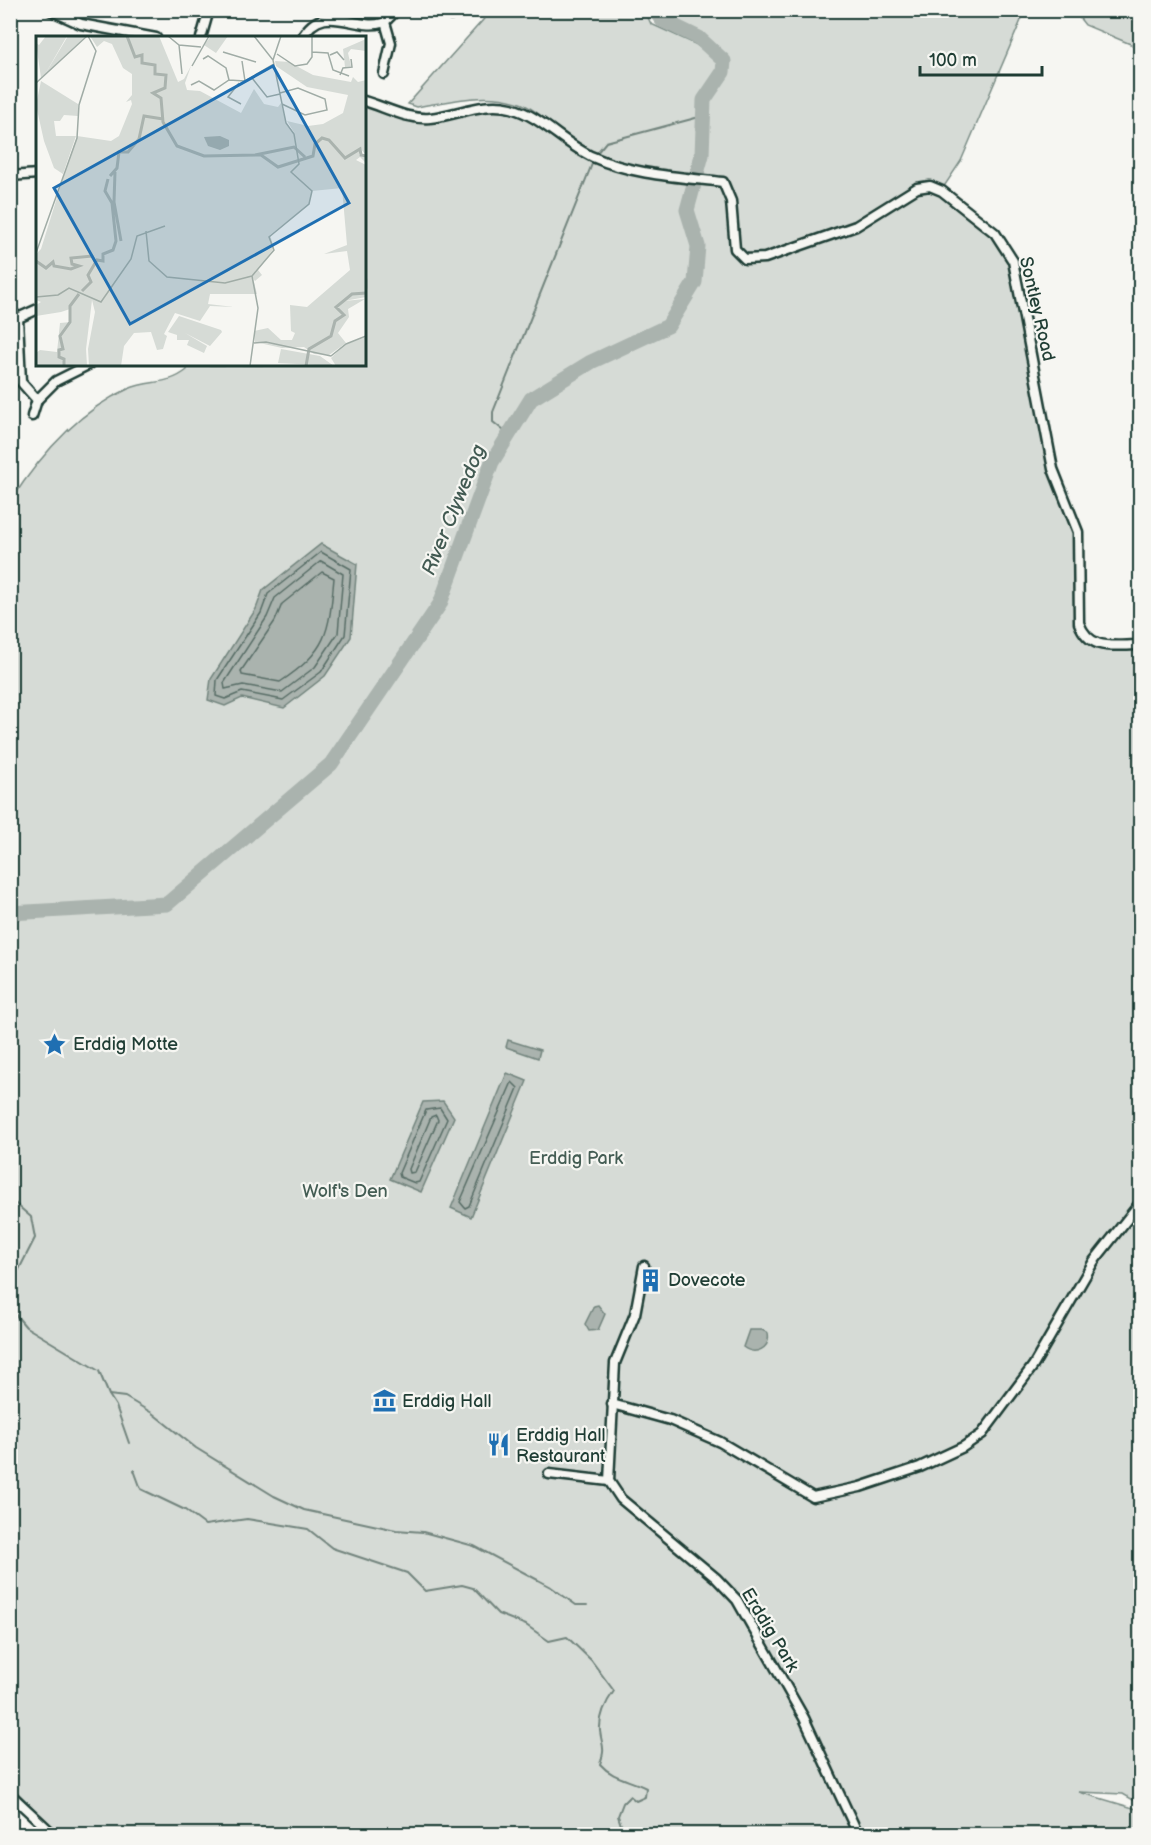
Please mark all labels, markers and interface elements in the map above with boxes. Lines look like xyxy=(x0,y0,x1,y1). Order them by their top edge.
inset map xyxy=(36,36,366,366)
scale bar xyxy=(920,39,1042,77)
text: 100 m xyxy=(929,50,977,71)
street label: Sontley Road xyxy=(1015,255,1059,363)
water label: River Clywedog xyxy=(417,441,491,579)
place icon: Erddig Motte xyxy=(42,1031,68,1057)
place label: Erddig Motte xyxy=(73,1034,178,1055)
park label: Erddig Park xyxy=(529,1148,623,1169)
park label: Wolf's Den xyxy=(302,1181,388,1202)
building icon: Dovecote xyxy=(637,1267,663,1293)
place label: Dovecote xyxy=(668,1270,746,1291)
museum icon: Erddig Hall xyxy=(371,1388,397,1414)
place label: Erddig Hall xyxy=(402,1391,491,1412)
place label: Erddig Hall Restaurant xyxy=(516,1425,606,1467)
restaurant icon: Erddig Hall Restaurant xyxy=(485,1432,511,1458)
street label: Erddig Park xyxy=(737,1584,803,1676)

